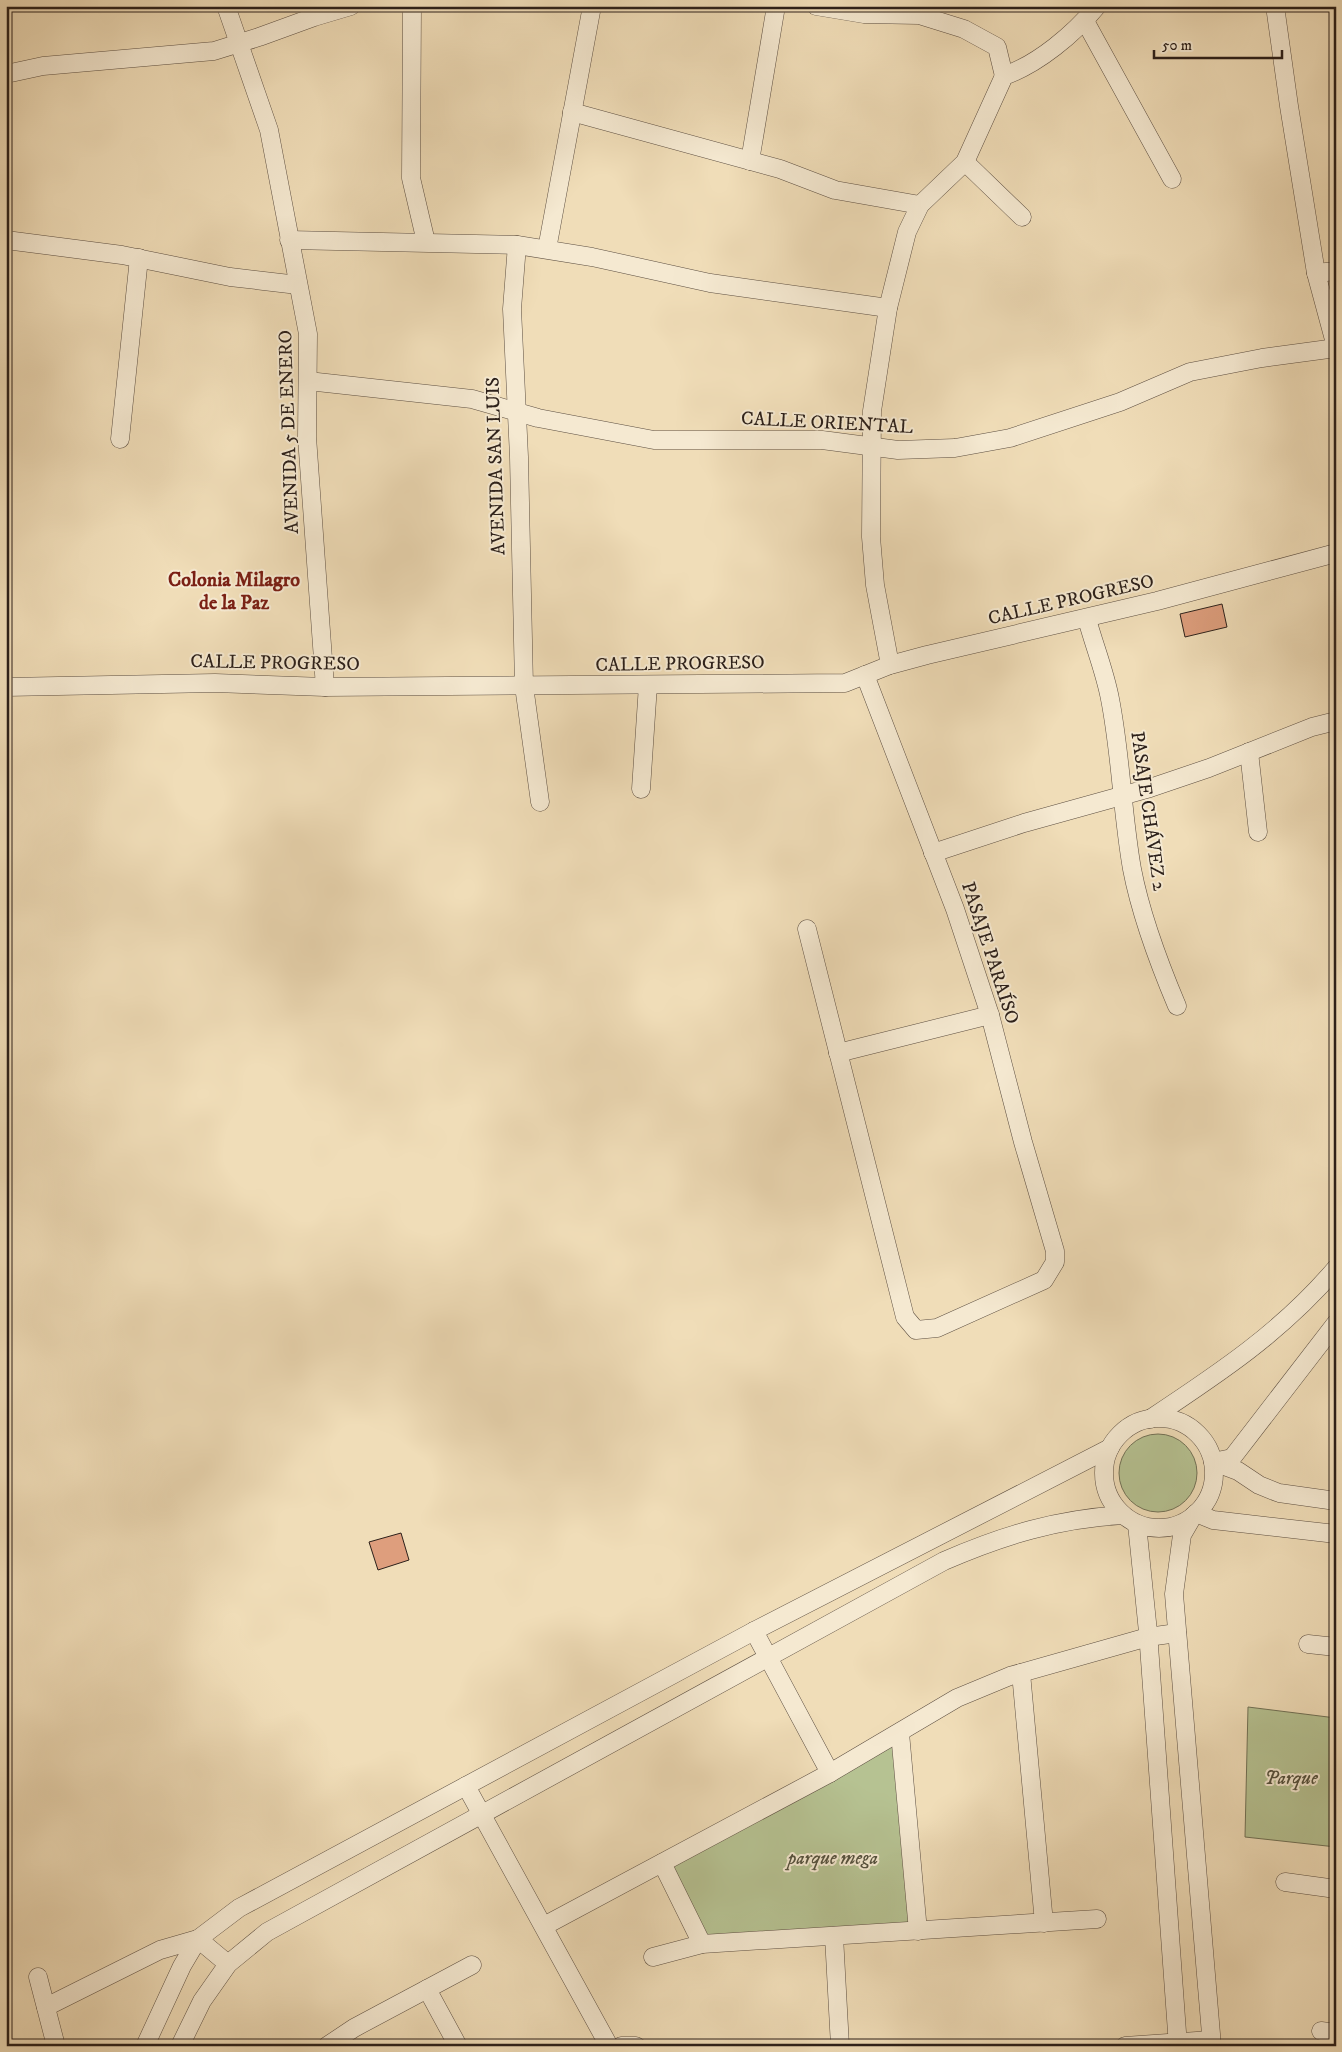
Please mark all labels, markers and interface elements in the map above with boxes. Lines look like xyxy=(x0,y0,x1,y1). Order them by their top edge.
scale bar xyxy=(1154,28,1282,60)
text: 50 m xyxy=(1162,36,1192,55)
street label: AVENIDA 5 DE ENERO xyxy=(274,330,304,534)
street label: AVENIDA SAN LUIS xyxy=(481,376,511,555)
street label: CALLE ORIENTAL xyxy=(740,407,914,439)
district label: Colonia Milagro de la Paz xyxy=(168,568,300,616)
street label: CALLE PROGRESO xyxy=(986,570,1156,630)
street label: CALLE PROGRESO xyxy=(190,650,360,676)
street label: CALLE PROGRESO xyxy=(595,651,765,677)
street label: PASAJE CHÁVEZ 2 xyxy=(1125,729,1173,893)
street label: PASAJE PARAÍSO xyxy=(956,878,1026,1027)
park label: Parque xyxy=(1264,1767,1318,1791)
park label: parque mega xyxy=(784,1847,878,1871)

